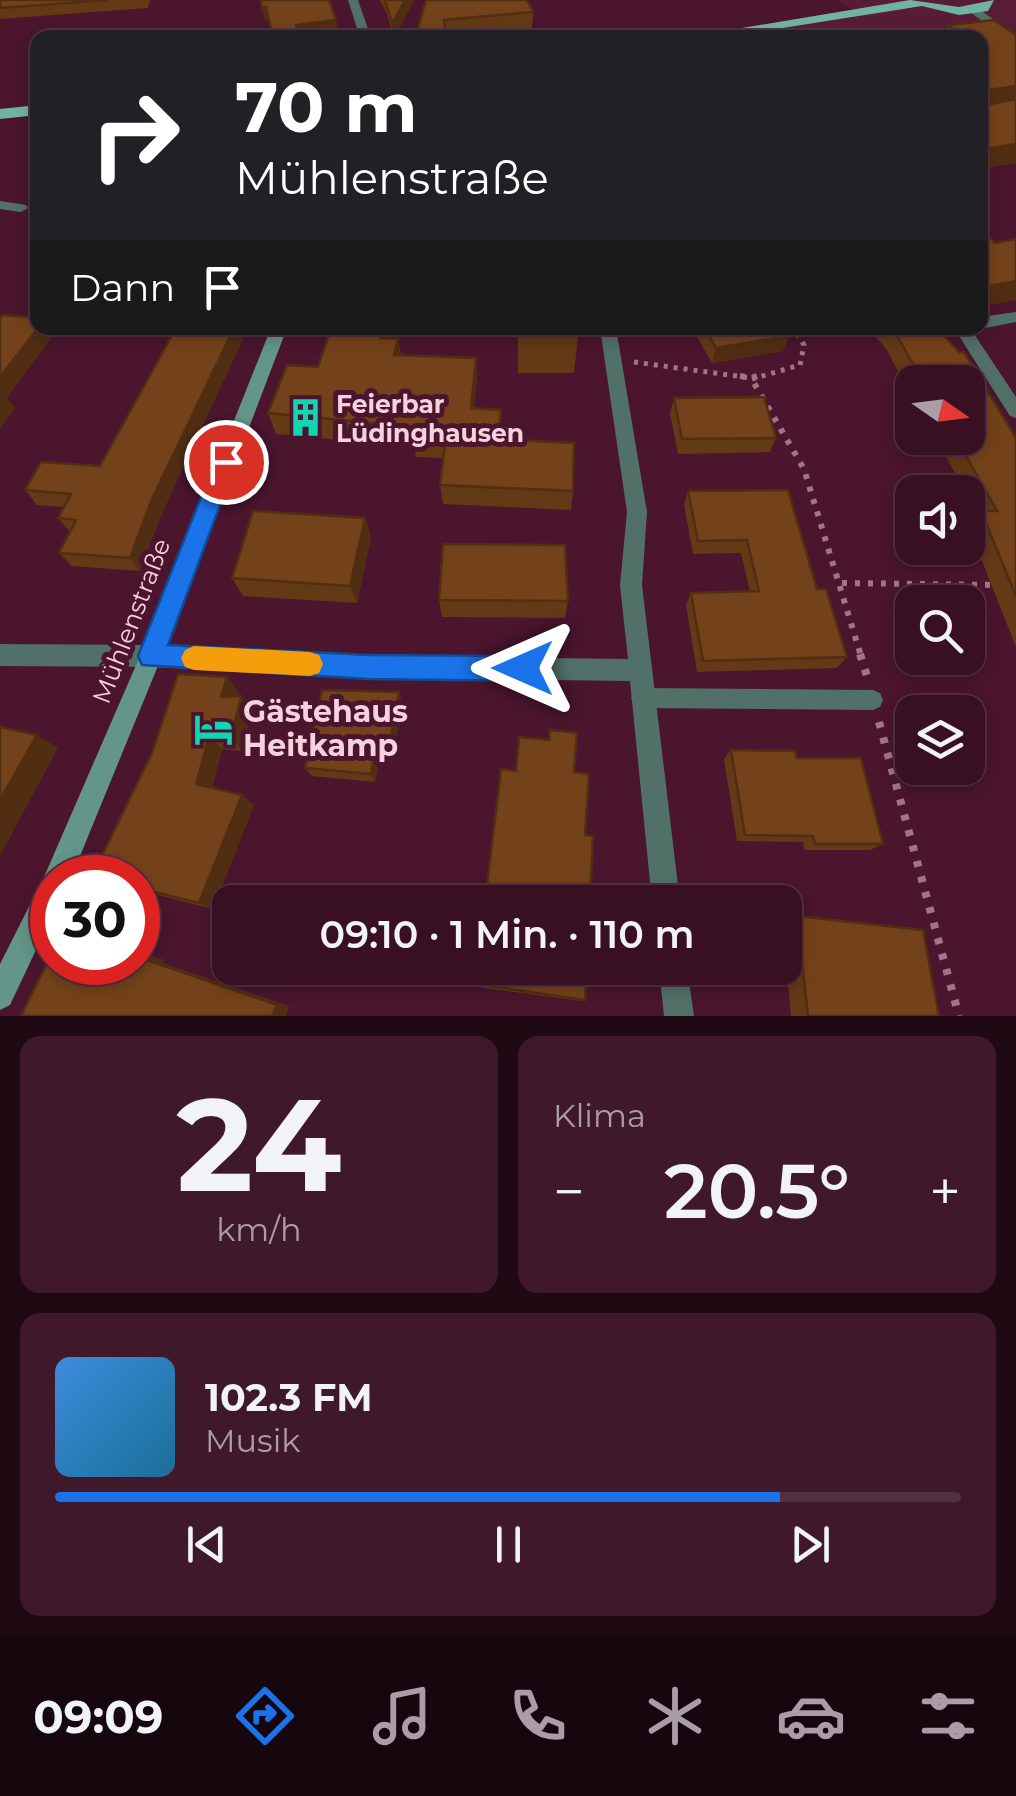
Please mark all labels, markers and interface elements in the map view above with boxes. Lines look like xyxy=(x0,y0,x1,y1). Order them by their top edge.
text: 70 m xyxy=(235,64,418,150)
icon: right xyxy=(70,70,200,200)
text: Mühlenstraße xyxy=(235,150,549,205)
icon: arrive xyxy=(195,260,250,315)
text: Dann xyxy=(70,264,175,311)
north arrow xyxy=(895,365,985,455)
map controls xyxy=(895,365,985,785)
place label: Feierbar Lüdinghausen xyxy=(336,389,524,448)
building icon: Feierbar Lüdinghausen xyxy=(285,397,327,439)
pin xyxy=(184,420,269,505)
icon: arrive xyxy=(199,435,254,490)
button: sound xyxy=(895,475,985,565)
street label: Mühlenstraße xyxy=(86,534,176,708)
button: search xyxy=(895,585,985,675)
position arrow xyxy=(471,616,575,720)
place label: Gästehaus Heitkamp xyxy=(243,693,408,764)
button: layers xyxy=(895,695,985,785)
hotel icon: Gästehaus Heitkamp xyxy=(192,708,234,750)
speed limit sign: 30 xyxy=(30,855,160,985)
text: 09:10 · 1 Min. · 110 m xyxy=(320,911,694,958)
text: 24 xyxy=(177,1065,341,1224)
text: Klima xyxy=(553,1096,646,1135)
text: 20.5° xyxy=(664,1145,850,1237)
text: − xyxy=(553,1158,585,1225)
text: + xyxy=(929,1158,961,1225)
text: km/h xyxy=(216,1210,302,1249)
text: 102.3 FM xyxy=(205,1374,373,1421)
text: Musik xyxy=(205,1421,300,1460)
icon: previous xyxy=(179,1517,234,1572)
icon: pause xyxy=(481,1517,536,1572)
icon: next xyxy=(783,1517,838,1572)
icon: directions xyxy=(230,1681,300,1751)
icon: music xyxy=(367,1681,437,1751)
icon: phone xyxy=(503,1681,573,1751)
icon: climate xyxy=(640,1681,710,1751)
icon: car xyxy=(776,1681,846,1751)
icon: filters xyxy=(913,1681,983,1751)
text: 09:09 xyxy=(33,1689,164,1744)

